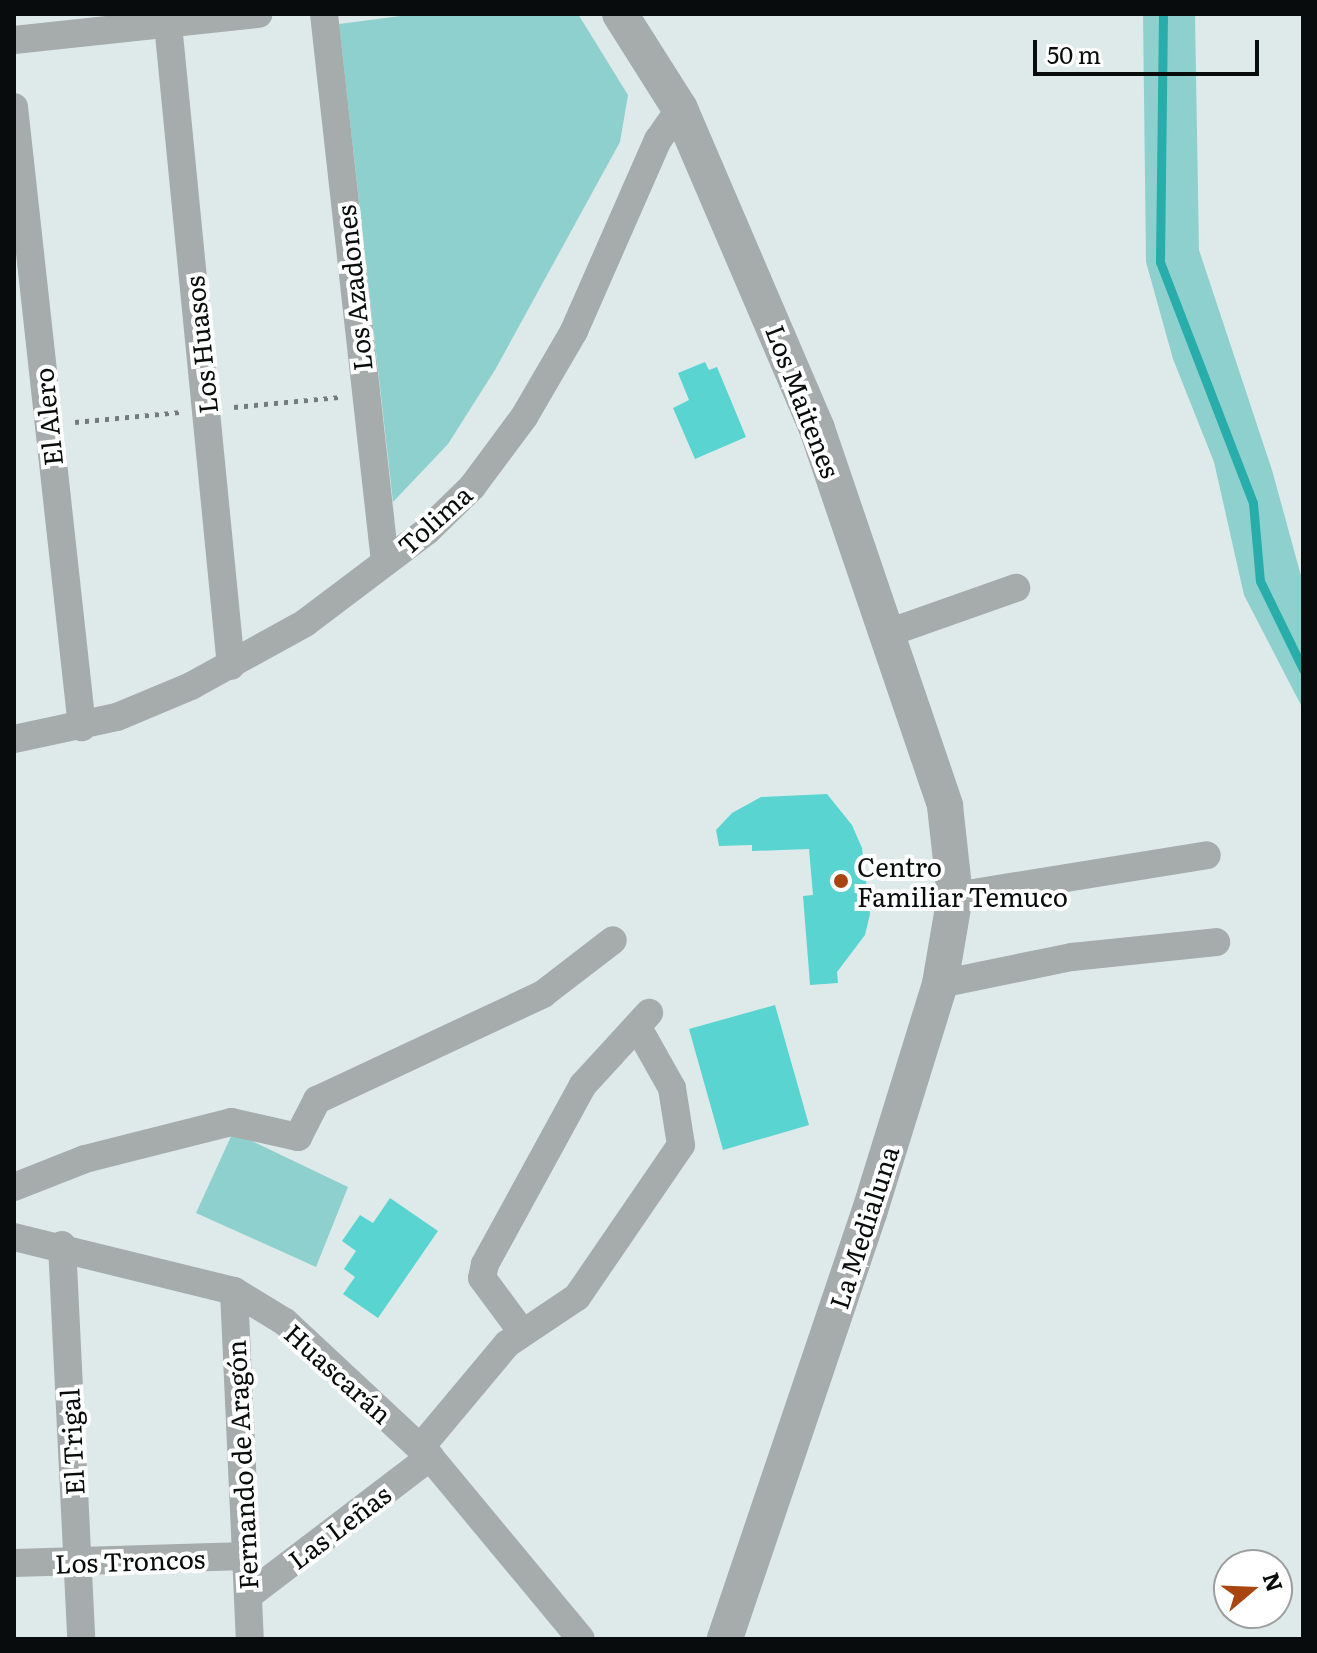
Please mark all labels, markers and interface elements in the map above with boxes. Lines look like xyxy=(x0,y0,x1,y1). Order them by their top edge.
scale bar xyxy=(1037,24,1263,74)
text: 50 m xyxy=(1047,36,1101,71)
street label: Los Azadones xyxy=(329,204,377,372)
street label: Los Huasos xyxy=(177,275,223,415)
street label: Los Maitenes xyxy=(761,320,847,482)
street label: El Alero xyxy=(26,366,68,468)
street label: Tolima xyxy=(391,478,477,560)
place label: Centro Familiar Temuco xyxy=(857,850,1068,912)
marker: Centro Familiar Temuco xyxy=(832,872,850,890)
street label: La Medialuna xyxy=(822,1142,904,1312)
street label: Huascarán xyxy=(279,1317,399,1429)
street label: Fernando de Aragón xyxy=(219,1339,263,1591)
street label: El Trigal xyxy=(53,1388,89,1496)
street label: Las Leñas xyxy=(282,1477,396,1575)
street label: Los Troncos xyxy=(54,1542,206,1578)
north arrow xyxy=(1213,1549,1293,1629)
text: N xyxy=(1256,1568,1293,1596)

